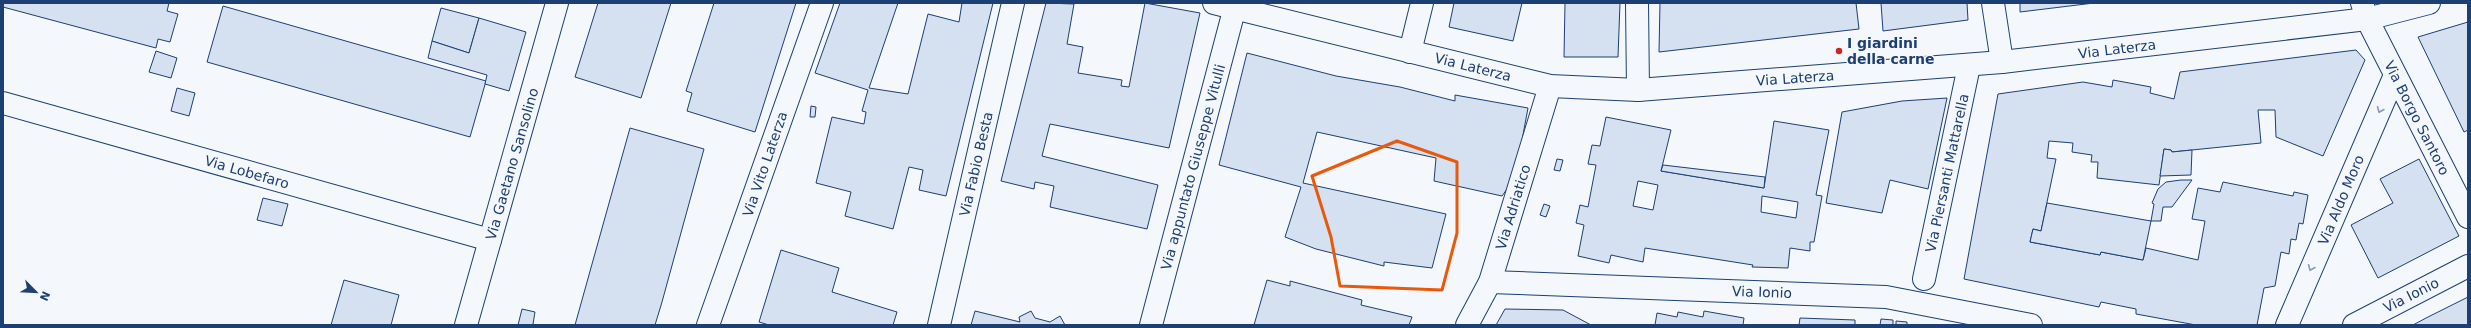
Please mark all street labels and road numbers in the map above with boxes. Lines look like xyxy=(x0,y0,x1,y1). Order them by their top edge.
street label: Via Laterza xyxy=(2077,36,2157,62)
street label: Via Laterza xyxy=(1433,50,1513,84)
street label: Via Borgo Santoro xyxy=(2381,58,2453,178)
street label: Via appuntato Giuseppe Vitulli xyxy=(1158,62,1228,272)
street label: Via Laterza xyxy=(1755,67,1835,89)
street label: Via Gaetano Sansolino xyxy=(483,86,541,242)
street label: Via Piersanti Mattarella xyxy=(1922,92,1972,254)
street label: Via Vito Laterza xyxy=(740,109,790,219)
street label: Via Fabio Besta xyxy=(956,110,996,218)
street label: Via Lobefaro xyxy=(203,152,291,192)
street label: Via Aldo Moro xyxy=(2315,153,2367,247)
street label: Via Adriatico xyxy=(1492,162,1534,252)
street label: Via Ionio xyxy=(2381,274,2441,316)
street label: Via Ionio xyxy=(1732,283,1792,301)

